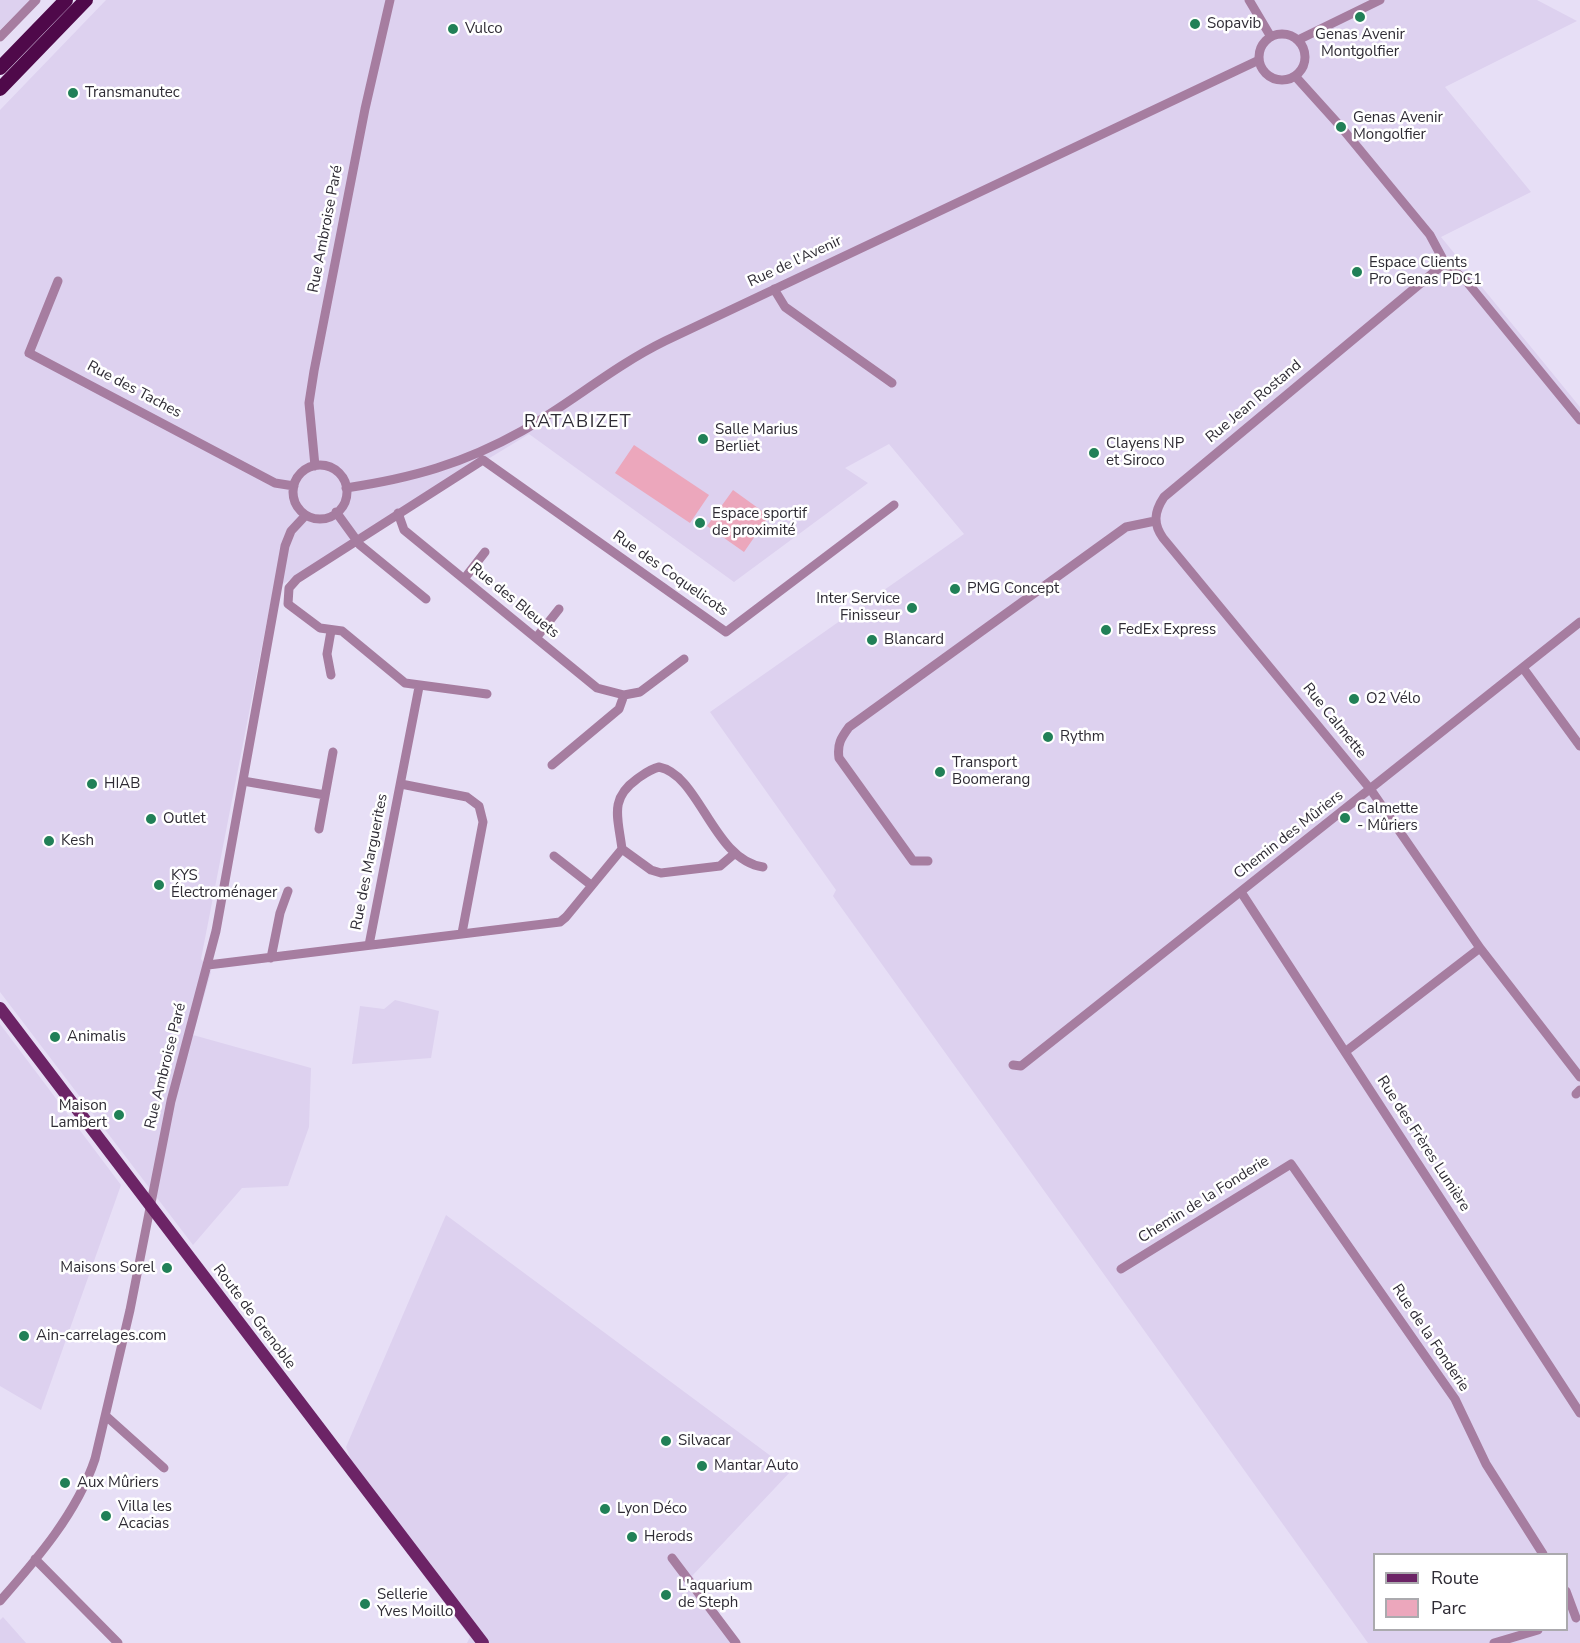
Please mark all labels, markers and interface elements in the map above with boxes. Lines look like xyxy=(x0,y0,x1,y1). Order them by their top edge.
marker: Genas Avenir Montgolfier xyxy=(1353,10,1367,24)
place label: Sopavib xyxy=(1207,15,1261,33)
marker: Sopavib xyxy=(1188,17,1202,31)
place label: Vulco xyxy=(465,20,502,38)
marker: Vulco xyxy=(446,22,460,36)
place label: Genas Avenir Montgolfier xyxy=(1315,26,1405,61)
place label: Transmanutec xyxy=(85,84,180,102)
marker: Transmanutec xyxy=(66,86,80,100)
place label: Genas Avenir Mongolfier xyxy=(1353,109,1443,144)
marker: Genas Avenir Mongolfier xyxy=(1334,120,1348,134)
street label: Rue Ambroise Paré xyxy=(305,164,347,294)
street label: Rue de l'Avenir xyxy=(745,232,845,292)
place label: Espace Clients Pro Genas PDC1 xyxy=(1369,254,1482,289)
marker: Espace Clients Pro Genas PDC1 xyxy=(1350,265,1364,279)
street label: Rue Jean Rostand xyxy=(1203,357,1305,447)
street label: Rue des Taches xyxy=(84,358,184,422)
district label: RATABIZET xyxy=(524,412,632,434)
place label: Salle Marius Berliet xyxy=(715,421,798,456)
marker: Salle Marius Berliet xyxy=(696,432,710,446)
place label: Clayens NP et Siroco xyxy=(1106,435,1184,470)
marker: Clayens NP et Siroco xyxy=(1087,446,1101,460)
place label: Espace sportif de proximité xyxy=(712,505,807,540)
marker: Espace sportif de proximité xyxy=(693,516,707,530)
street label: Rue des Coquelicots xyxy=(609,527,731,621)
street label: Rue des Bleuets xyxy=(466,560,562,642)
place label: PMG Concept xyxy=(967,580,1059,598)
marker: PMG Concept xyxy=(948,582,962,596)
place label: Inter Service Finisseur xyxy=(816,590,900,625)
marker: Inter Service Finisseur xyxy=(905,601,919,615)
place label: FedEx Express xyxy=(1118,621,1216,639)
marker: FedEx Express xyxy=(1099,623,1113,637)
place label: Blancard xyxy=(884,631,944,649)
marker: Blancard xyxy=(865,633,879,647)
street label: Rue Calmette xyxy=(1298,680,1370,762)
place label: O2 Vélo xyxy=(1366,690,1420,708)
marker: O2 Vélo xyxy=(1347,692,1361,706)
place label: Rythm xyxy=(1060,728,1104,746)
marker: Rythm xyxy=(1041,730,1055,744)
place label: Transport Boomerang xyxy=(952,754,1030,789)
marker: Transport Boomerang xyxy=(933,765,947,779)
place label: HIAB xyxy=(104,775,140,793)
marker: HIAB xyxy=(85,777,99,791)
street label: Chemin des Mûriers xyxy=(1231,787,1347,883)
street label: Rue des Marguerites xyxy=(348,792,392,932)
place label: Calmette - Mûriers xyxy=(1357,800,1418,835)
place label: Outlet xyxy=(163,810,206,828)
marker: Calmette - Mûriers xyxy=(1338,811,1352,825)
marker: Outlet xyxy=(144,812,158,826)
place label: Kesh xyxy=(61,832,94,850)
marker: Kesh xyxy=(42,834,56,848)
place label: KYS Électroménager xyxy=(171,867,277,902)
marker: KYS Électroménager xyxy=(152,878,166,892)
street label: Rue Ambroise Paré xyxy=(142,1001,190,1131)
place label: Animalis xyxy=(67,1028,126,1046)
marker: Animalis xyxy=(48,1030,62,1044)
street label: Rue des Frères Lumière xyxy=(1373,1073,1473,1215)
place label: Maison Lambert xyxy=(50,1097,107,1132)
marker: Maison Lambert xyxy=(112,1108,126,1122)
street label: Chemin de la Fonderie xyxy=(1135,1153,1273,1247)
place label: Maisons Sorel xyxy=(60,1259,155,1277)
marker: Maisons Sorel xyxy=(160,1261,174,1275)
street label: Route de Grenoble xyxy=(209,1261,299,1373)
street label: Rue de la Fonderie xyxy=(1387,1281,1473,1395)
place label: Ain-carrelages.com xyxy=(36,1327,166,1345)
marker: Ain-carrelages.com xyxy=(17,1329,31,1343)
place label: Silvacar xyxy=(678,1432,731,1450)
marker: Silvacar xyxy=(659,1434,673,1448)
place label: Mantar Auto xyxy=(714,1457,799,1475)
marker: Mantar Auto xyxy=(695,1459,709,1473)
place label: Aux Mûriers xyxy=(77,1474,159,1492)
marker: Aux Mûriers xyxy=(58,1476,72,1490)
place label: Villa les Acacias xyxy=(118,1498,172,1533)
place label: Lyon Déco xyxy=(617,1500,687,1518)
marker: Lyon Déco xyxy=(598,1502,612,1516)
marker: Villa les Acacias xyxy=(99,1509,113,1523)
place label: Herods xyxy=(644,1528,693,1546)
marker: Herods xyxy=(625,1530,639,1544)
legend xyxy=(1373,1553,1568,1631)
text: Route xyxy=(1431,1566,1479,1590)
place label: L'aquarium de Steph xyxy=(678,1577,753,1612)
place label: Sellerie Yves Moillo xyxy=(377,1586,453,1621)
marker: L'aquarium de Steph xyxy=(659,1588,673,1602)
text: Parc xyxy=(1431,1596,1466,1620)
marker: Sellerie Yves Moillo xyxy=(358,1597,372,1611)

